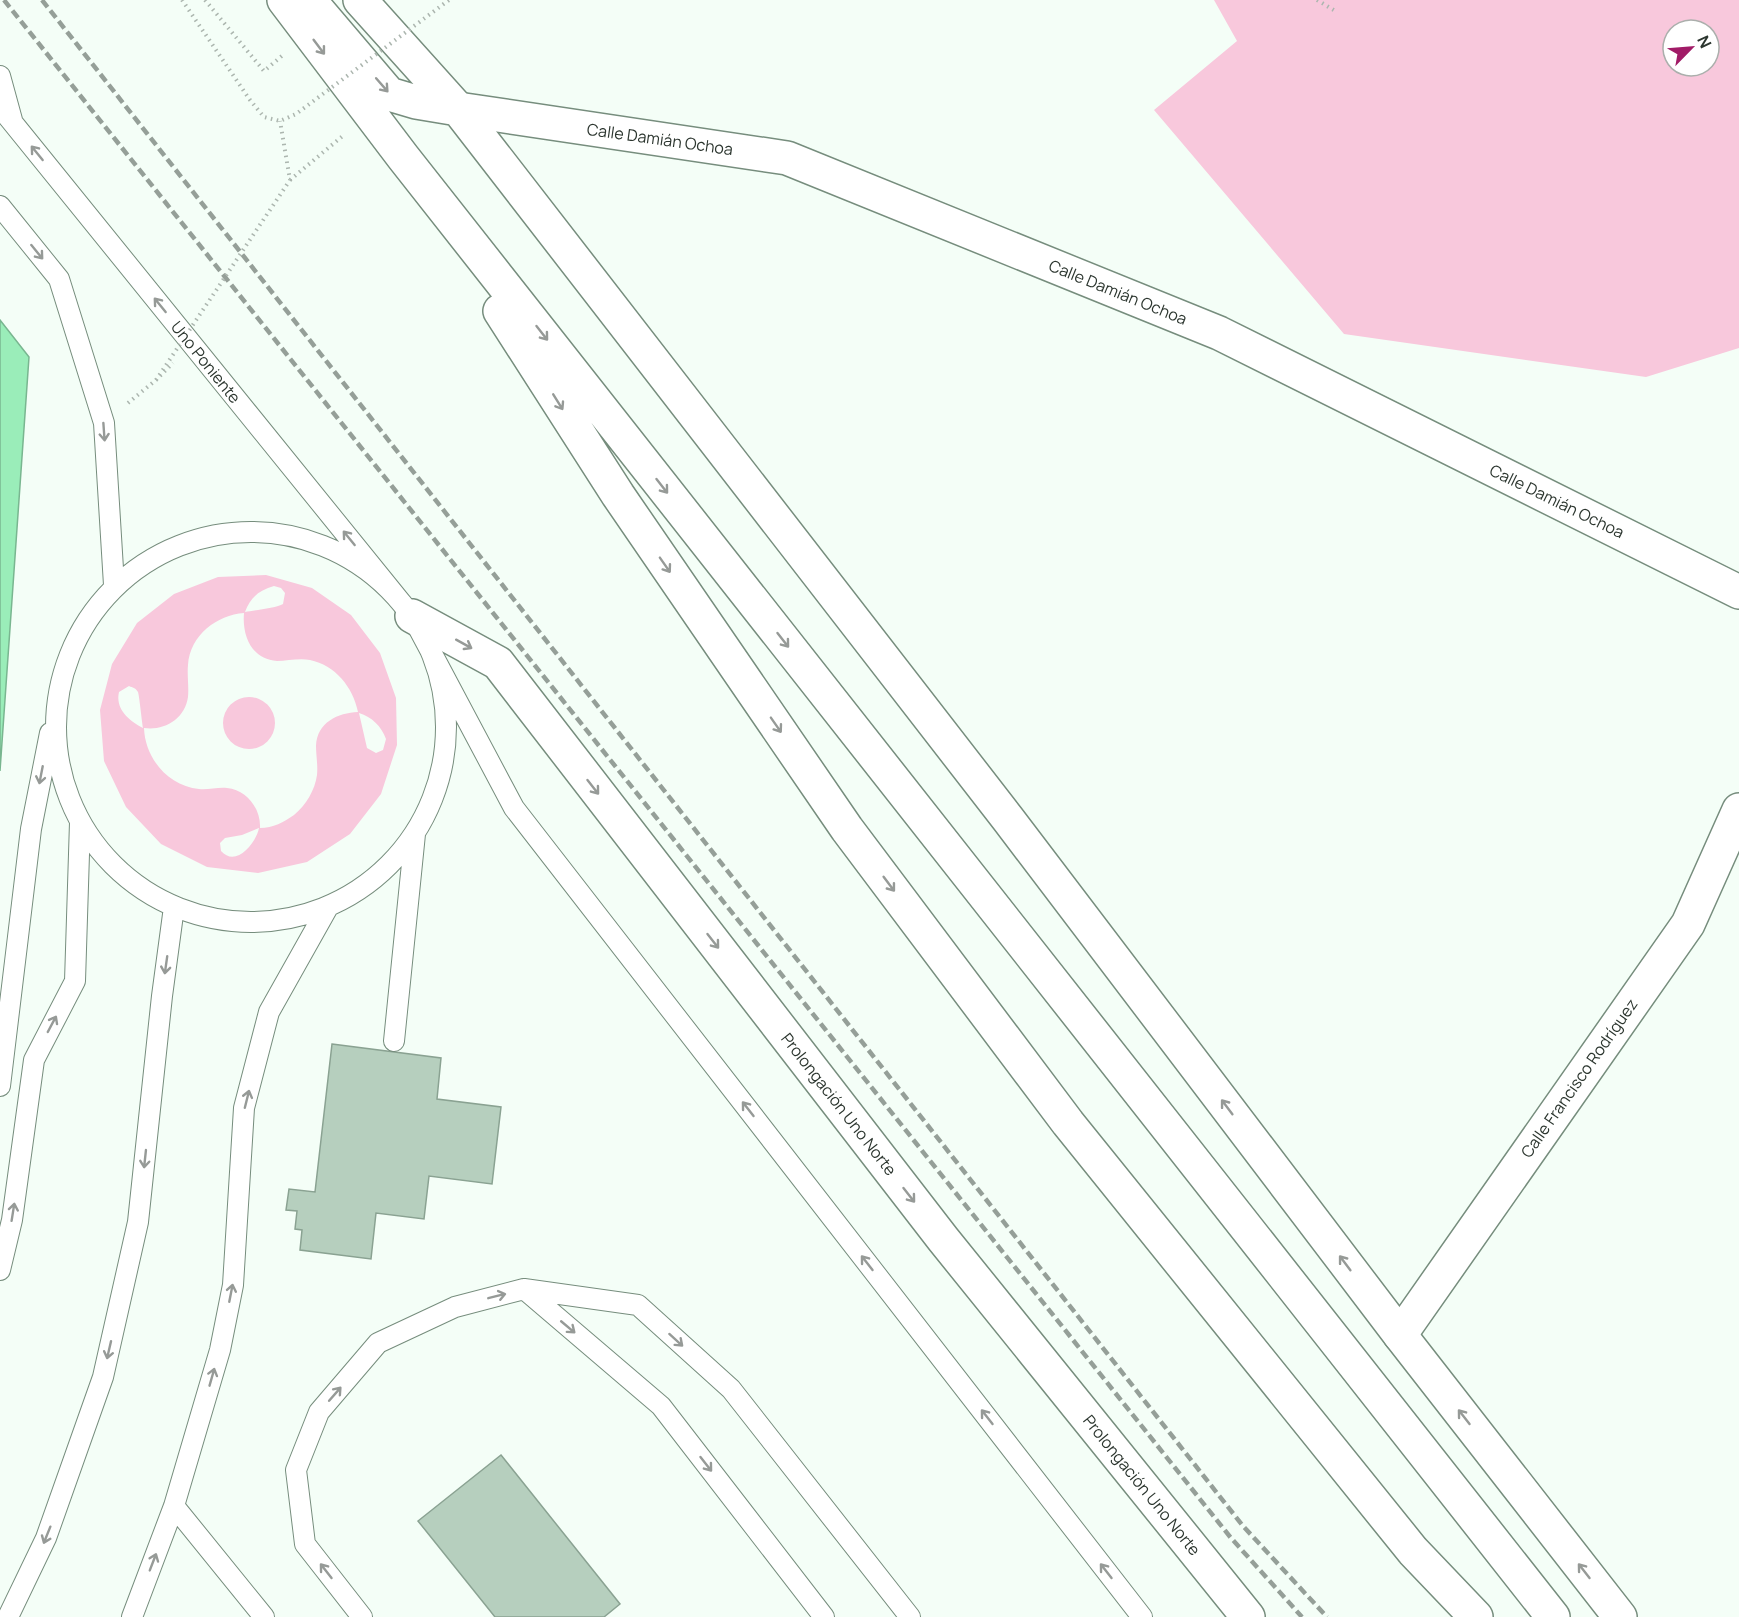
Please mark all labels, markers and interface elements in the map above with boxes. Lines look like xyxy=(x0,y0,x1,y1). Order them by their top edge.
north arrow xyxy=(1661,18,1721,78)
text: N xyxy=(1692,32,1717,52)
one-way arrow xyxy=(313,38,325,54)
one-way arrow xyxy=(375,77,389,92)
street label: Calle Damián Ochoa xyxy=(586,118,734,160)
one-way arrow xyxy=(31,146,44,162)
one-way arrow xyxy=(30,244,44,259)
street label: Calle Damián Ochoa xyxy=(1046,254,1190,330)
one-way arrow xyxy=(153,298,167,313)
street label: Uno Poniente xyxy=(166,316,246,408)
one-way arrow xyxy=(535,325,548,341)
one-way arrow xyxy=(552,393,564,410)
one-way arrow xyxy=(99,422,110,442)
street label: Calle Damián Ochoa xyxy=(1486,459,1628,543)
one-way arrow xyxy=(656,478,669,494)
one-way arrow xyxy=(342,531,356,546)
one-way arrow xyxy=(659,556,671,572)
one-way arrow xyxy=(776,631,789,647)
one-way arrow xyxy=(454,639,472,650)
one-way arrow xyxy=(770,716,782,733)
one-way arrow xyxy=(35,766,47,785)
one-way arrow xyxy=(587,778,600,794)
one-way arrow xyxy=(882,876,895,892)
one-way arrow xyxy=(706,932,719,948)
one-way arrow xyxy=(161,955,172,975)
street label: Calle Francisco Rodríguez xyxy=(1516,994,1642,1162)
one-way arrow xyxy=(47,1015,59,1033)
street label: Prolongación Uno Norte xyxy=(776,1028,902,1180)
one-way arrow xyxy=(241,1090,253,1109)
one-way arrow xyxy=(1221,1100,1233,1116)
one-way arrow xyxy=(741,1101,754,1117)
one-way arrow xyxy=(139,1149,150,1168)
one-way arrow xyxy=(903,1186,915,1202)
one-way arrow xyxy=(7,1203,18,1223)
one-way arrow xyxy=(861,1255,874,1271)
one-way arrow xyxy=(1339,1255,1351,1271)
one-way arrow xyxy=(226,1284,237,1303)
one-way arrow xyxy=(487,1290,506,1302)
one-way arrow xyxy=(560,1321,576,1334)
one-way arrow xyxy=(669,1333,684,1347)
one-way arrow xyxy=(103,1341,115,1360)
one-way arrow xyxy=(207,1367,218,1386)
one-way arrow xyxy=(328,1386,341,1402)
one-way arrow xyxy=(980,1409,993,1425)
one-way arrow xyxy=(1457,1409,1470,1425)
street label: Prolongación Uno Norte xyxy=(1078,1410,1206,1560)
one-way arrow xyxy=(699,1456,712,1472)
one-way arrow xyxy=(41,1525,52,1544)
one-way arrow xyxy=(148,1553,159,1572)
one-way arrow xyxy=(320,1563,333,1579)
one-way arrow xyxy=(1100,1563,1113,1579)
one-way arrow xyxy=(1577,1563,1590,1579)

